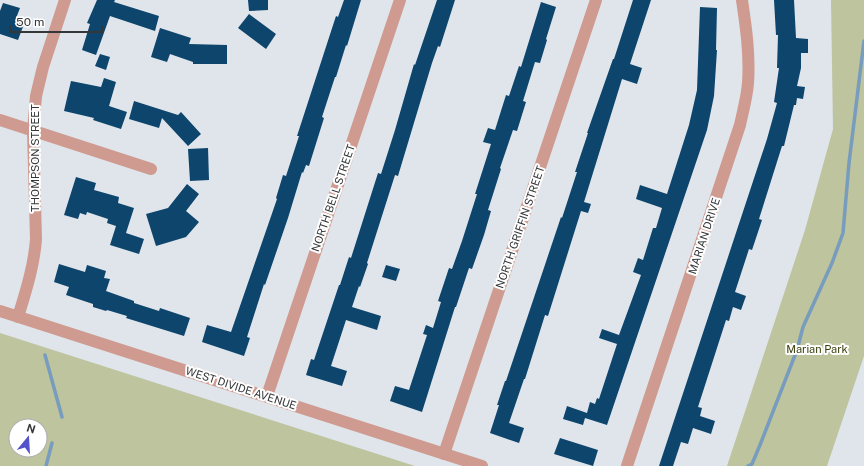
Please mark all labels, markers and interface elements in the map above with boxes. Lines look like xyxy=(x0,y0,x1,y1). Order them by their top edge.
scale bar xyxy=(10,8,102,34)
text: 50 m xyxy=(16,15,44,29)
street label: THOMPSON STREET xyxy=(29,104,41,212)
street label: NORTH BELL STREET xyxy=(309,142,357,253)
street label: NORTH GRIFFIN STREET xyxy=(493,164,547,290)
street label: MARIAN DRIVE xyxy=(686,196,722,276)
park label: Marian Park xyxy=(786,343,848,355)
street label: WEST DIVIDE AVENUE xyxy=(184,364,298,412)
north arrow xyxy=(8,418,48,458)
text: N xyxy=(25,421,37,436)

